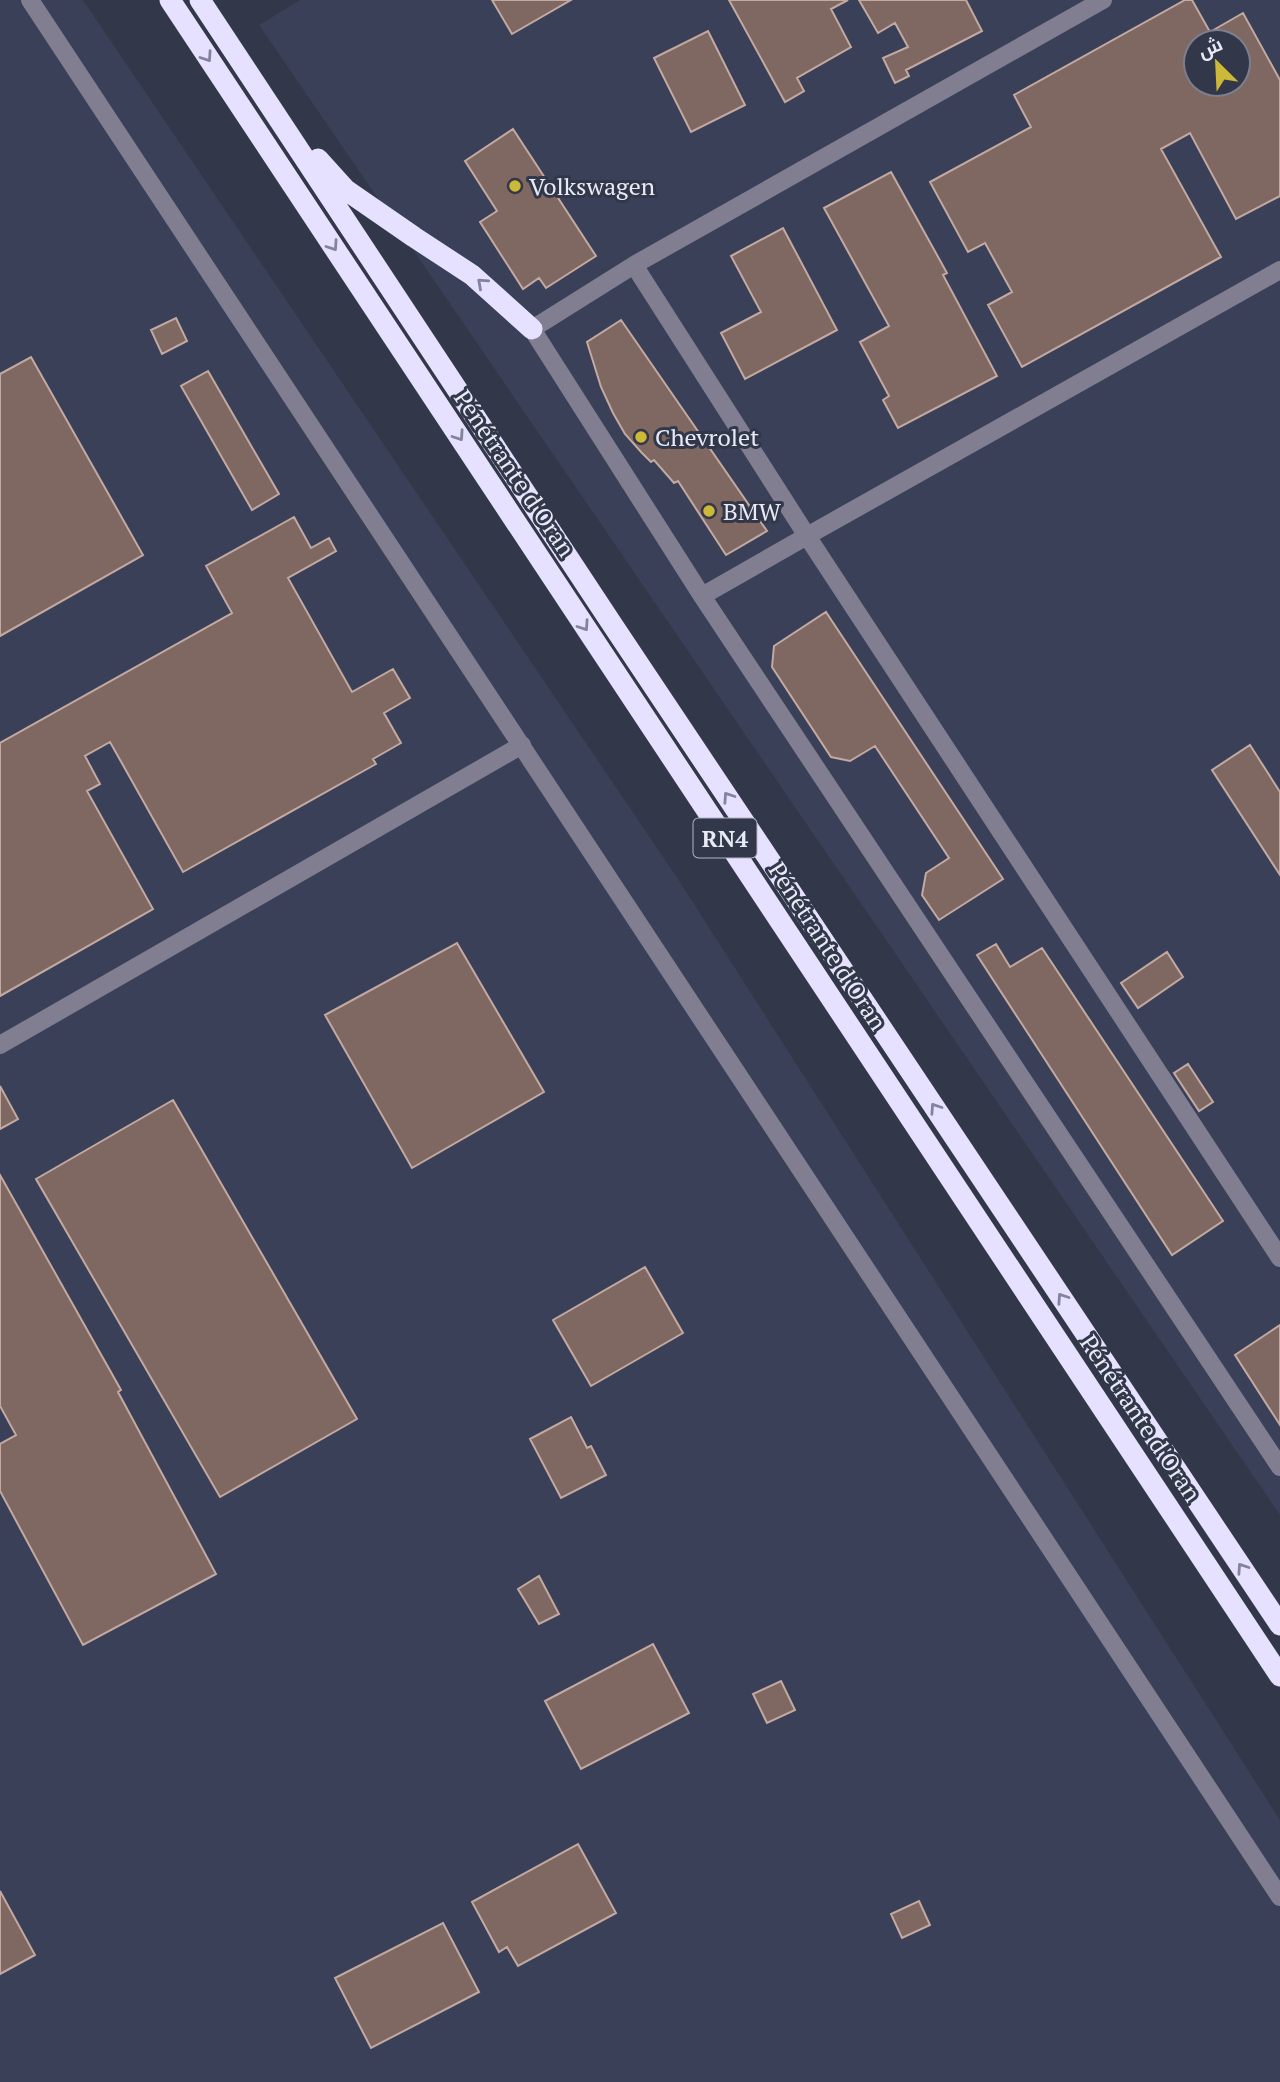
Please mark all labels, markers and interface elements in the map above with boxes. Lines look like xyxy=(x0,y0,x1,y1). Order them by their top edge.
north arrow xyxy=(1182,28,1252,98)
text: ش xyxy=(1194,31,1226,63)
one-way arrow xyxy=(199,49,212,62)
place label: Volkswagen xyxy=(529,170,655,202)
marker: Volkswagen xyxy=(507,178,523,194)
one-way arrow xyxy=(325,238,338,251)
one-way arrow xyxy=(477,279,490,291)
street label: Pénétrante d'Oran xyxy=(447,383,583,563)
place label: Chevrolet xyxy=(655,421,759,453)
one-way arrow xyxy=(451,428,463,441)
marker: Chevrolet xyxy=(633,429,649,445)
place label: BMW xyxy=(723,495,782,527)
marker: BMW xyxy=(701,503,717,519)
one-way arrow xyxy=(576,618,589,631)
one-way arrow xyxy=(723,792,736,805)
road number: RN4 xyxy=(694,818,756,858)
street label: Pénétrante d'Oran xyxy=(762,856,894,1036)
one-way arrow xyxy=(931,1103,944,1116)
one-way arrow xyxy=(1057,1292,1070,1305)
street label: Pénétrante d'Oran xyxy=(1073,1328,1209,1508)
one-way arrow xyxy=(1237,1563,1250,1576)

